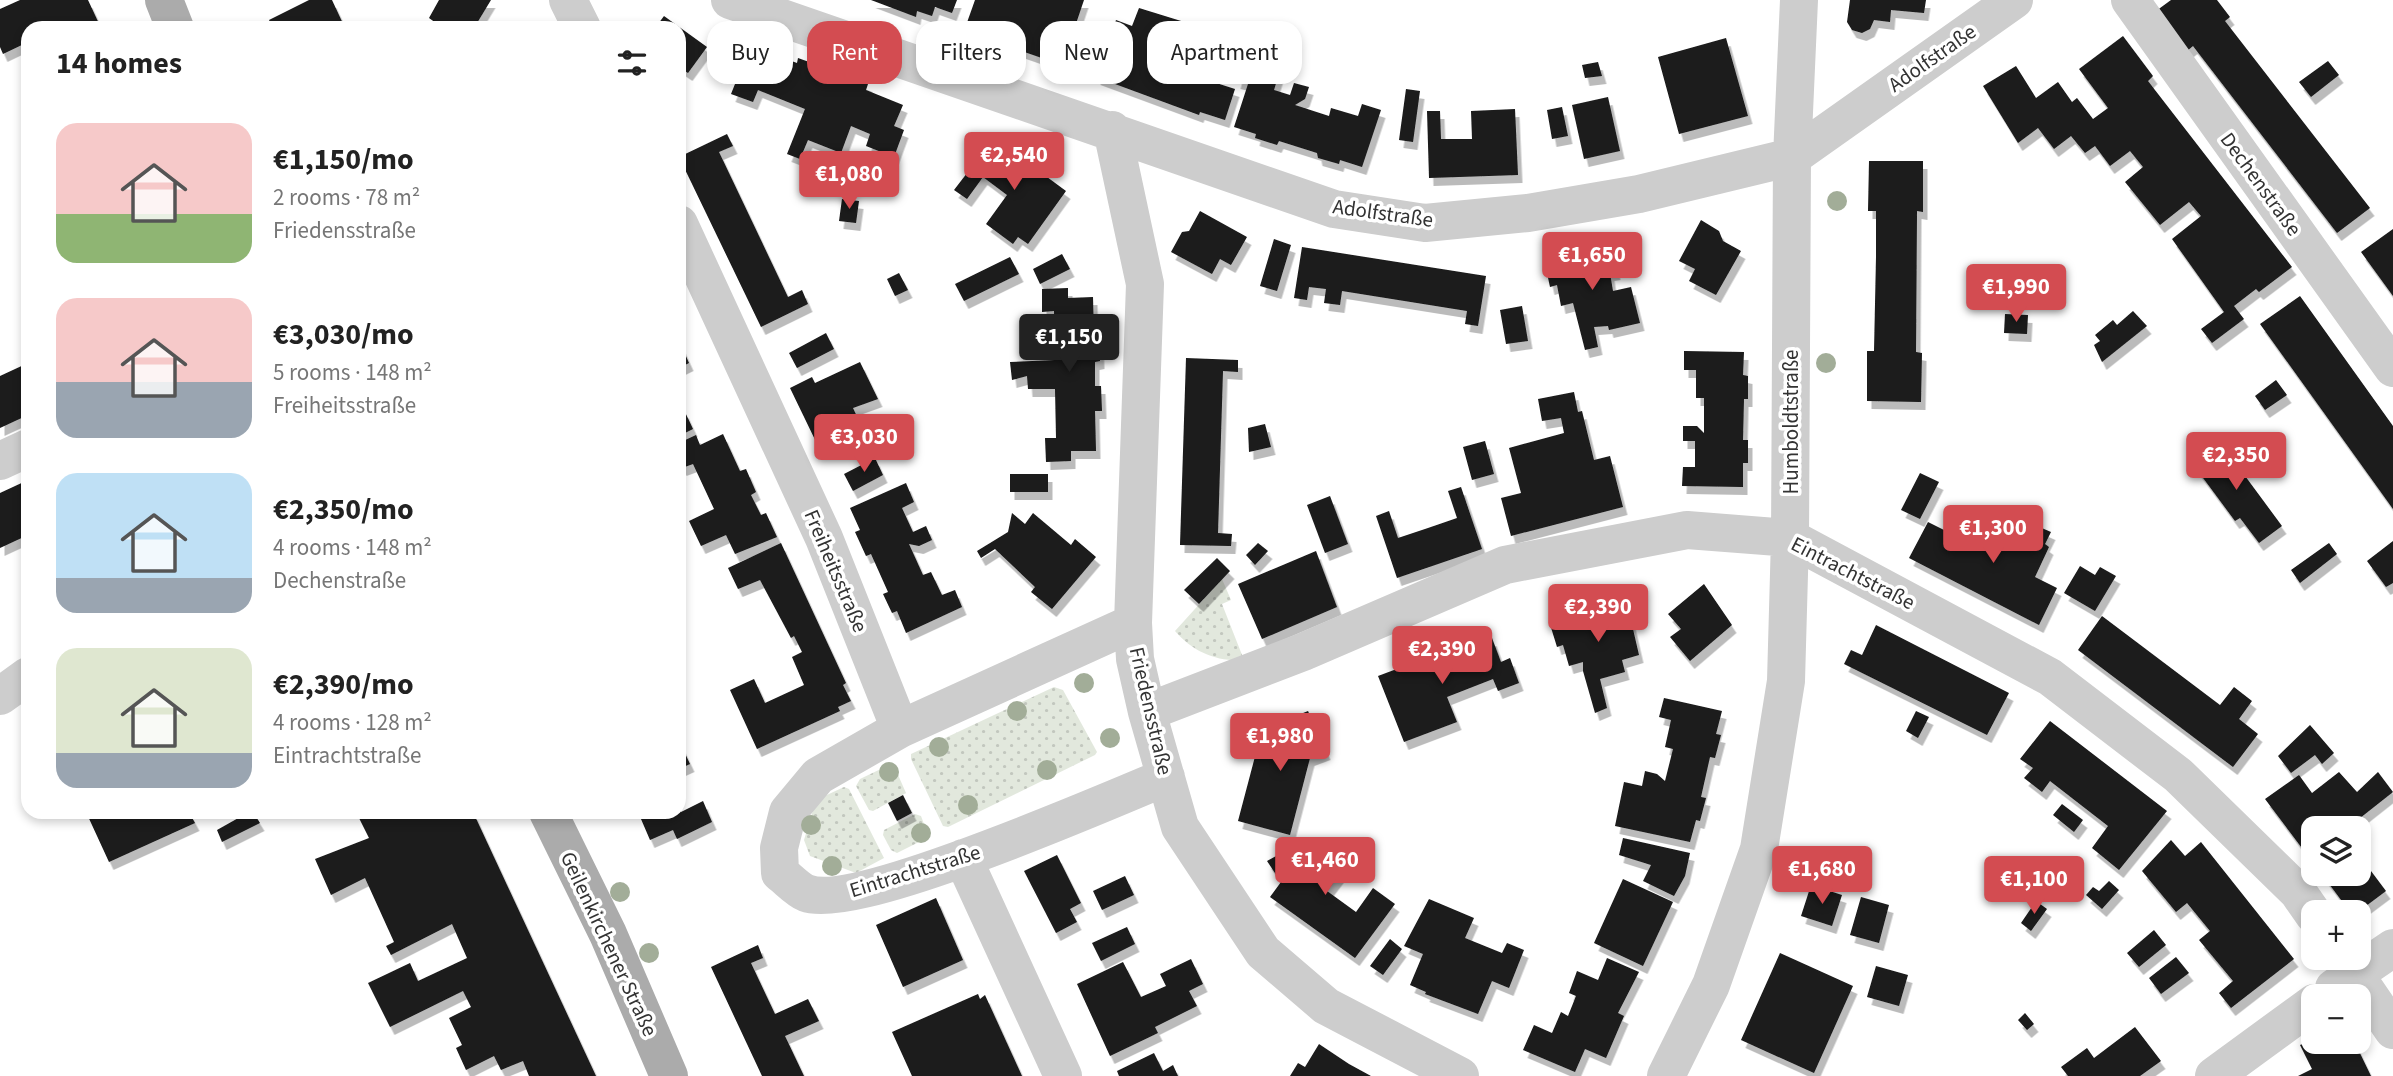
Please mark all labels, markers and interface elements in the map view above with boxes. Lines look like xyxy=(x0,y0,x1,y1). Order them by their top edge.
street label: Adolfstraße xyxy=(1882,17,1982,99)
chip: Buy xyxy=(707,21,793,84)
chip: Rent xyxy=(807,21,902,84)
chip: Filters xyxy=(916,21,1026,84)
chip: New xyxy=(1040,21,1133,84)
chip: Apartment xyxy=(1147,21,1302,84)
text: 14 homes xyxy=(56,42,182,85)
icon: filters xyxy=(613,44,651,82)
street label: Dechenstraße xyxy=(2213,126,2309,242)
pin: €2,540 xyxy=(957,132,1071,192)
text: €1,150/mo xyxy=(273,138,414,181)
text: €2,540 xyxy=(980,138,1048,171)
icon: home xyxy=(112,151,196,235)
pin: €1,080 xyxy=(792,152,906,211)
text: €1,080 xyxy=(815,157,883,190)
text: 2 rooms · 78 m² xyxy=(273,181,420,214)
street label: Adolfstraße xyxy=(1331,191,1435,235)
text: Friedensstraße xyxy=(273,214,416,247)
pin: €1,650 xyxy=(1535,232,1649,292)
text: €1,650 xyxy=(1558,238,1626,271)
pin: €1,990 xyxy=(1959,264,2073,324)
text: €1,990 xyxy=(1982,270,2050,303)
text: €3,030/mo xyxy=(273,313,414,356)
pin: €1,150 xyxy=(1012,314,1126,374)
text: €1,150 xyxy=(1035,320,1103,353)
icon: home xyxy=(112,326,196,410)
street label: Humboldtstraße xyxy=(1776,350,1806,494)
text: 5 rooms · 148 m² xyxy=(273,356,432,389)
text: Freiheitsstraße xyxy=(273,389,416,422)
pin: €3,030 xyxy=(807,414,921,474)
text: €3,030 xyxy=(830,420,898,453)
pin: €2,350 xyxy=(2179,433,2293,492)
text: €2,350 xyxy=(2202,438,2270,471)
text: €2,350/mo xyxy=(273,488,414,531)
icon: home xyxy=(112,501,196,585)
street label: Freiheitsstraße xyxy=(797,505,875,637)
pin: €1,300 xyxy=(1936,505,2050,565)
text: €1,300 xyxy=(1959,511,2027,544)
street label: Eintrachtstraße xyxy=(1786,529,1920,617)
text: 4 rooms · 148 m² xyxy=(273,531,432,564)
text: Dechenstraße xyxy=(273,564,406,597)
pin: €2,390 xyxy=(1541,584,1655,644)
text: €2,390 xyxy=(1564,590,1632,623)
pin: €2,390 xyxy=(1385,626,1499,686)
text: €2,390 xyxy=(1408,632,1476,665)
street label: Friedensstraße xyxy=(1122,644,1180,778)
text: €2,390/mo xyxy=(273,663,414,706)
icon: home xyxy=(112,676,196,760)
text: 4 rooms · 128 m² xyxy=(273,706,432,739)
pin: €1,980 xyxy=(1223,714,1337,773)
text: €1,980 xyxy=(1246,719,1314,752)
text: Eintrachtstraße xyxy=(273,739,421,772)
map controls xyxy=(2301,816,2371,1054)
button: layers xyxy=(2301,816,2371,886)
street label: Eintrachtstraße xyxy=(846,837,984,905)
pin: €1,460 xyxy=(1268,838,1382,897)
text: €1,460 xyxy=(1291,843,1359,876)
pin: €1,680 xyxy=(1765,846,1879,906)
street label: Geilenkirchener Straße xyxy=(553,847,665,1041)
text: €1,680 xyxy=(1788,852,1856,885)
pin: €1,100 xyxy=(1977,856,2091,916)
text: €1,100 xyxy=(2000,862,2068,895)
button: + xyxy=(2301,900,2371,970)
button: − xyxy=(2301,984,2371,1054)

